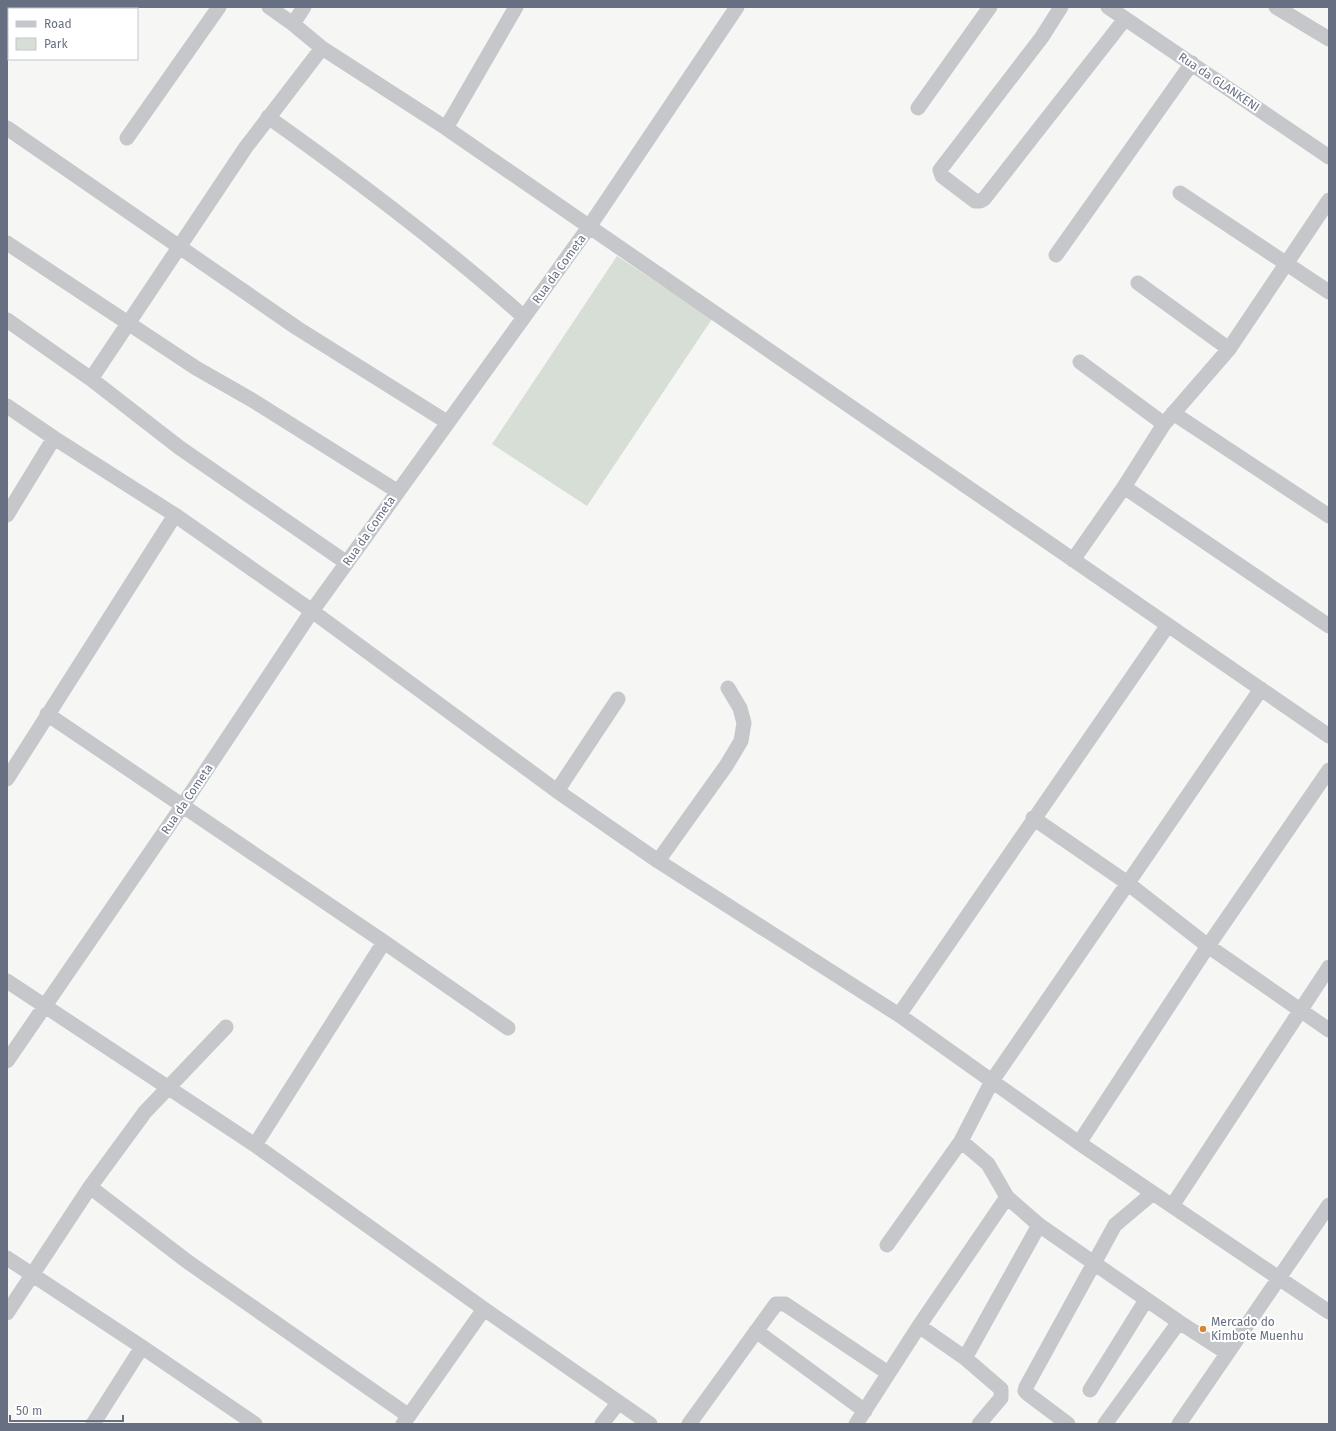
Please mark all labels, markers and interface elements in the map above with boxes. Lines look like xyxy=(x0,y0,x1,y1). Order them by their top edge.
legend xyxy=(8,8,138,60)
text: Road xyxy=(44,17,72,31)
text: Park xyxy=(44,37,68,51)
street label: Rua da GLANKENI xyxy=(1176,50,1262,114)
street label: Rua da Cometa xyxy=(529,232,589,306)
street label: Rua da Cometa xyxy=(340,493,398,569)
street label: Rua da Cometa xyxy=(158,761,216,837)
place label: Mercado do Kimbote Muenhu xyxy=(1211,1315,1304,1343)
marker: Mercado do Kimbote Muenhu xyxy=(1198,1324,1208,1334)
scale bar xyxy=(10,1397,123,1423)
text: 50 m xyxy=(16,1404,42,1418)

